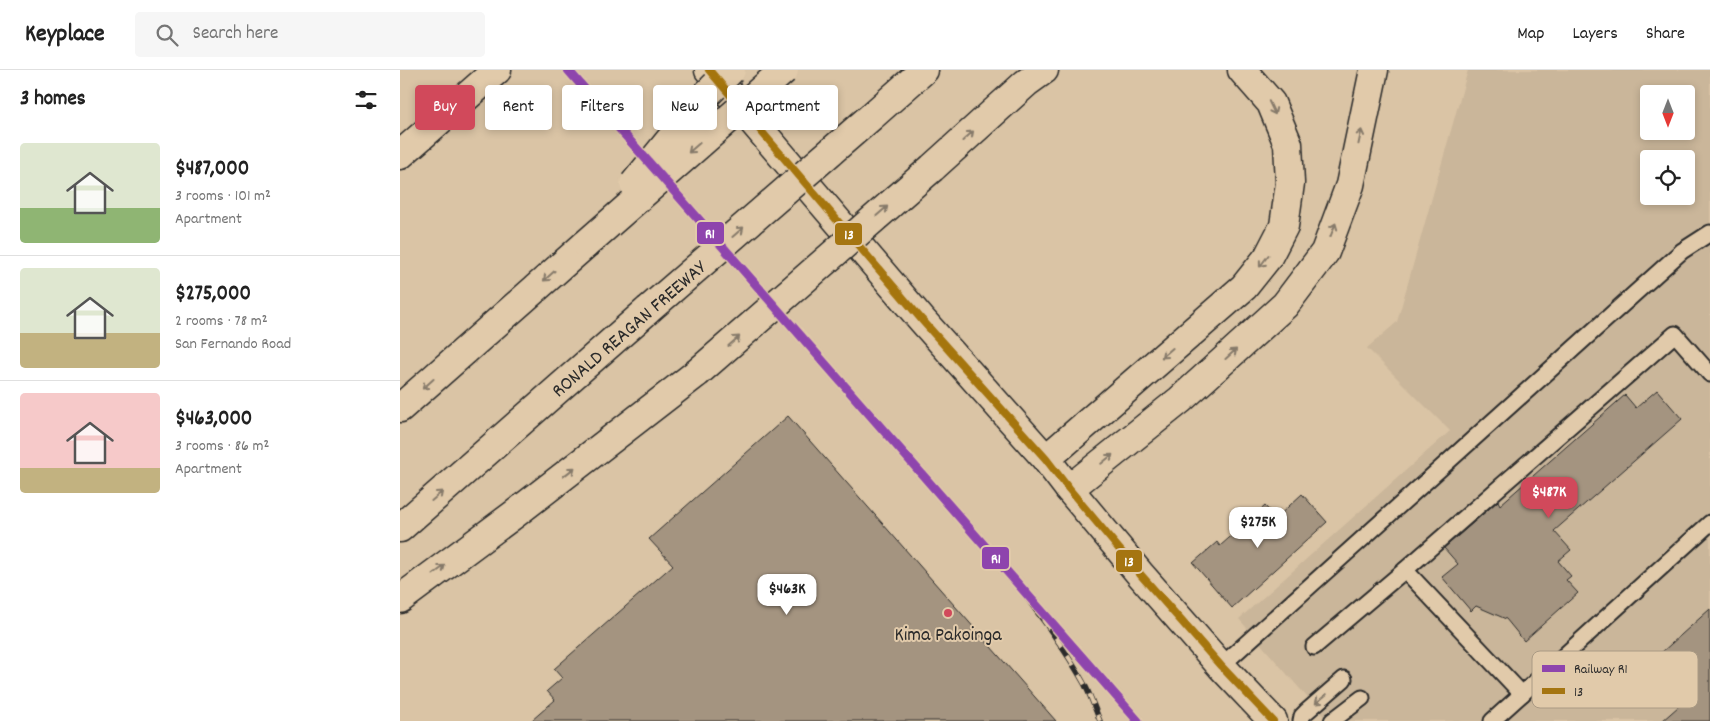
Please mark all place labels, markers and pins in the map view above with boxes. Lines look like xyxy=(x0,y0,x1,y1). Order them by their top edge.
pin: $487K xyxy=(1514,476,1584,519)
pin: $275K xyxy=(1223,506,1293,549)
pin: $463K xyxy=(752,574,822,616)
marker: Kima Pakoinga xyxy=(942,607,954,619)
place label: Kima Pakoinga xyxy=(894,622,1002,650)

